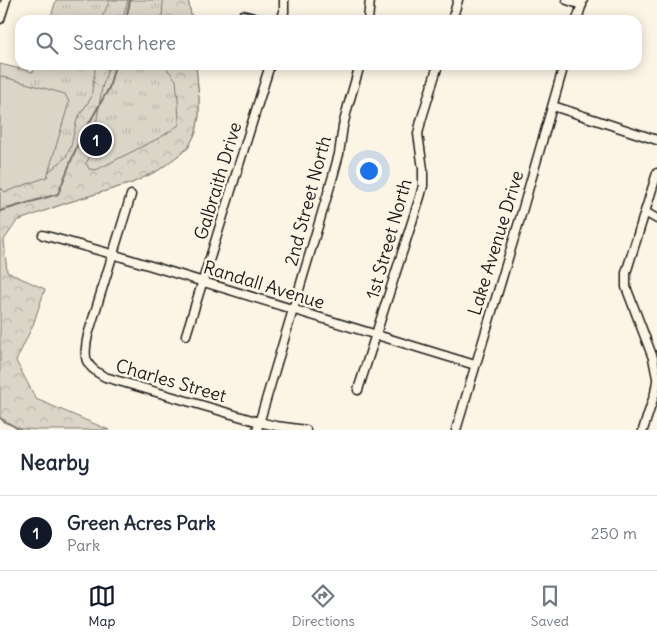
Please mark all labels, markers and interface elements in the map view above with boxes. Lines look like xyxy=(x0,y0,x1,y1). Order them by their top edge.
search box xyxy=(15,15,642,70)
icon: search xyxy=(33,29,61,57)
text: Search here xyxy=(73,31,176,55)
street label: Galbraith Drive xyxy=(189,119,246,243)
pin: 1 xyxy=(80,121,112,159)
street label: 2nd Street North xyxy=(279,133,336,268)
your location xyxy=(356,158,382,184)
street label: Lake Avenue Drive xyxy=(463,168,528,318)
street label: 1st Street North xyxy=(360,176,417,302)
street label: Randall Avenue xyxy=(201,255,328,314)
street label: Charles Street xyxy=(113,354,229,407)
text: Nearby xyxy=(20,449,90,476)
text: Green Acres Park xyxy=(67,511,216,535)
text: 1 xyxy=(33,523,39,543)
text: 250 m xyxy=(591,523,637,543)
text: Park xyxy=(67,535,100,555)
tab: Map xyxy=(88,582,116,630)
tab: Directions xyxy=(292,582,355,630)
tab: Saved xyxy=(531,582,569,630)

